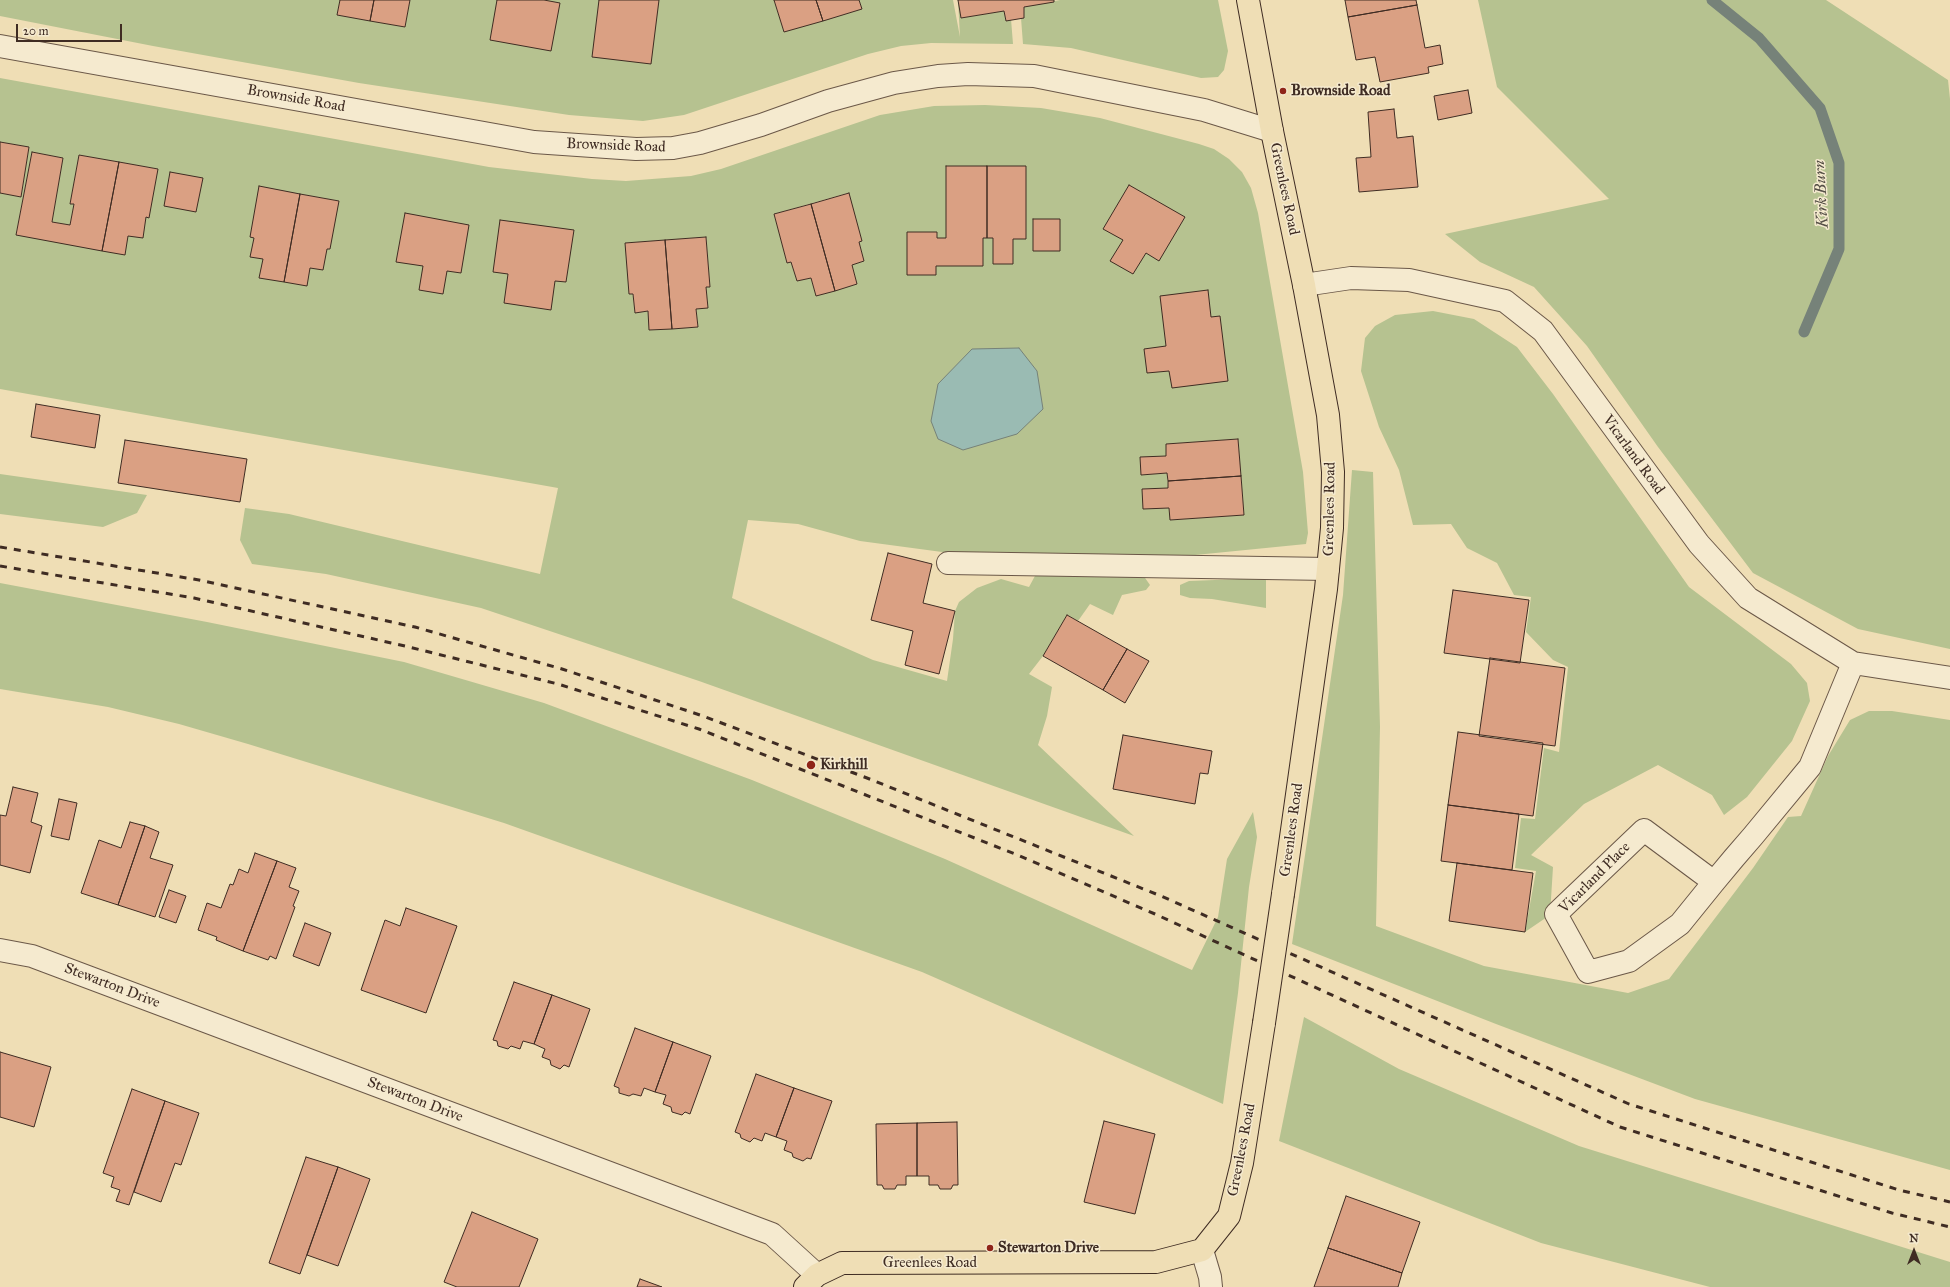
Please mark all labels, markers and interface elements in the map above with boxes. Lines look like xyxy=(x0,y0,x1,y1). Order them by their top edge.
scale bar xyxy=(18,16,124,42)
text: 20 m xyxy=(23,24,49,38)
street label: Brownside Road xyxy=(245,82,347,116)
place label: Brownside Road xyxy=(1291,82,1390,100)
marker: Brownside Road xyxy=(1278,86,1288,96)
street label: Brownside Road xyxy=(566,135,666,157)
street label: Greenlees Road xyxy=(1265,141,1303,237)
water label: Kirk Burn xyxy=(1811,160,1833,228)
street label: Vicarland Road xyxy=(1598,412,1668,498)
street label: Greenlees Road xyxy=(1320,462,1340,556)
place label: Kirkhill xyxy=(820,756,868,774)
marker: Kirkhill xyxy=(805,759,817,771)
street label: Greenlees Road xyxy=(1277,782,1307,878)
street label: Vicarland Place xyxy=(1556,839,1634,917)
street label: Stewarton Drive xyxy=(62,960,162,1012)
street label: Stewarton Drive xyxy=(365,1074,465,1126)
street label: Greenlees Road xyxy=(1224,1102,1260,1198)
north arrow xyxy=(1894,1231,1934,1271)
text: N xyxy=(1909,1232,1919,1245)
place label: Stewarton Drive xyxy=(998,1239,1099,1257)
marker: Stewarton Drive xyxy=(985,1243,995,1253)
street label: Greenlees Road xyxy=(883,1254,977,1272)

